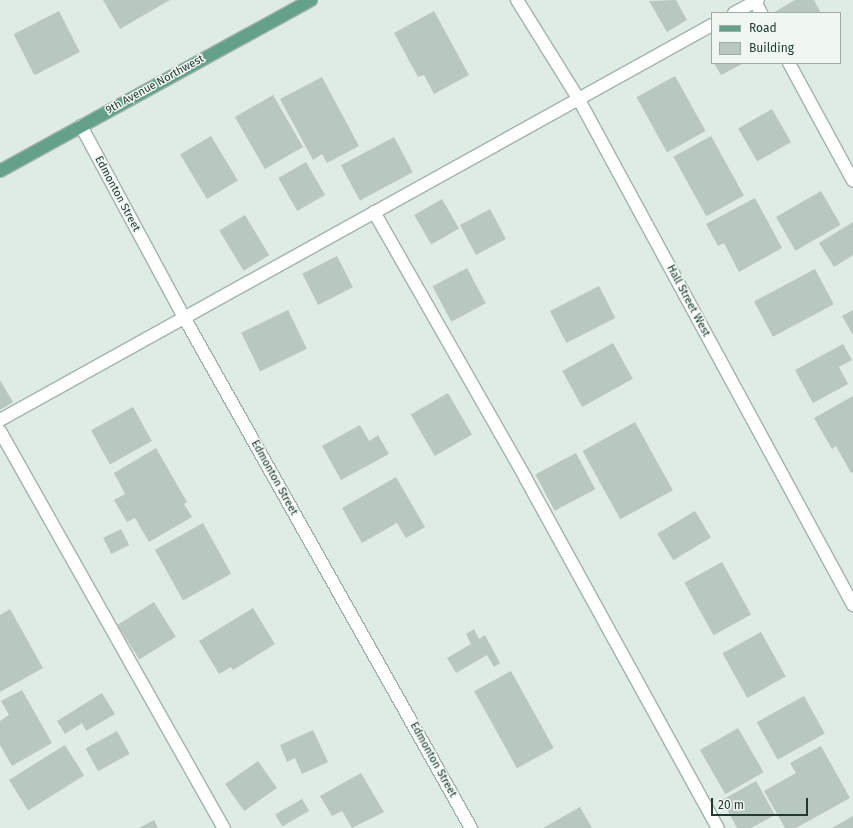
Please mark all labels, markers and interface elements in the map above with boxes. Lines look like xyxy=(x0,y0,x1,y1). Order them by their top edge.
legend xyxy=(711,12,841,64)
text: Road xyxy=(749,21,777,35)
text: Building xyxy=(749,41,794,55)
street label: 9th Avenue Northwest xyxy=(104,53,206,117)
street label: Edmonton Street xyxy=(91,154,143,234)
street label: Hall Street West xyxy=(663,263,713,339)
street label: Edmonton Street xyxy=(248,438,300,518)
street label: Edmonton Street xyxy=(407,720,459,800)
scale bar xyxy=(713,790,810,816)
text: 20 m xyxy=(718,798,744,812)

